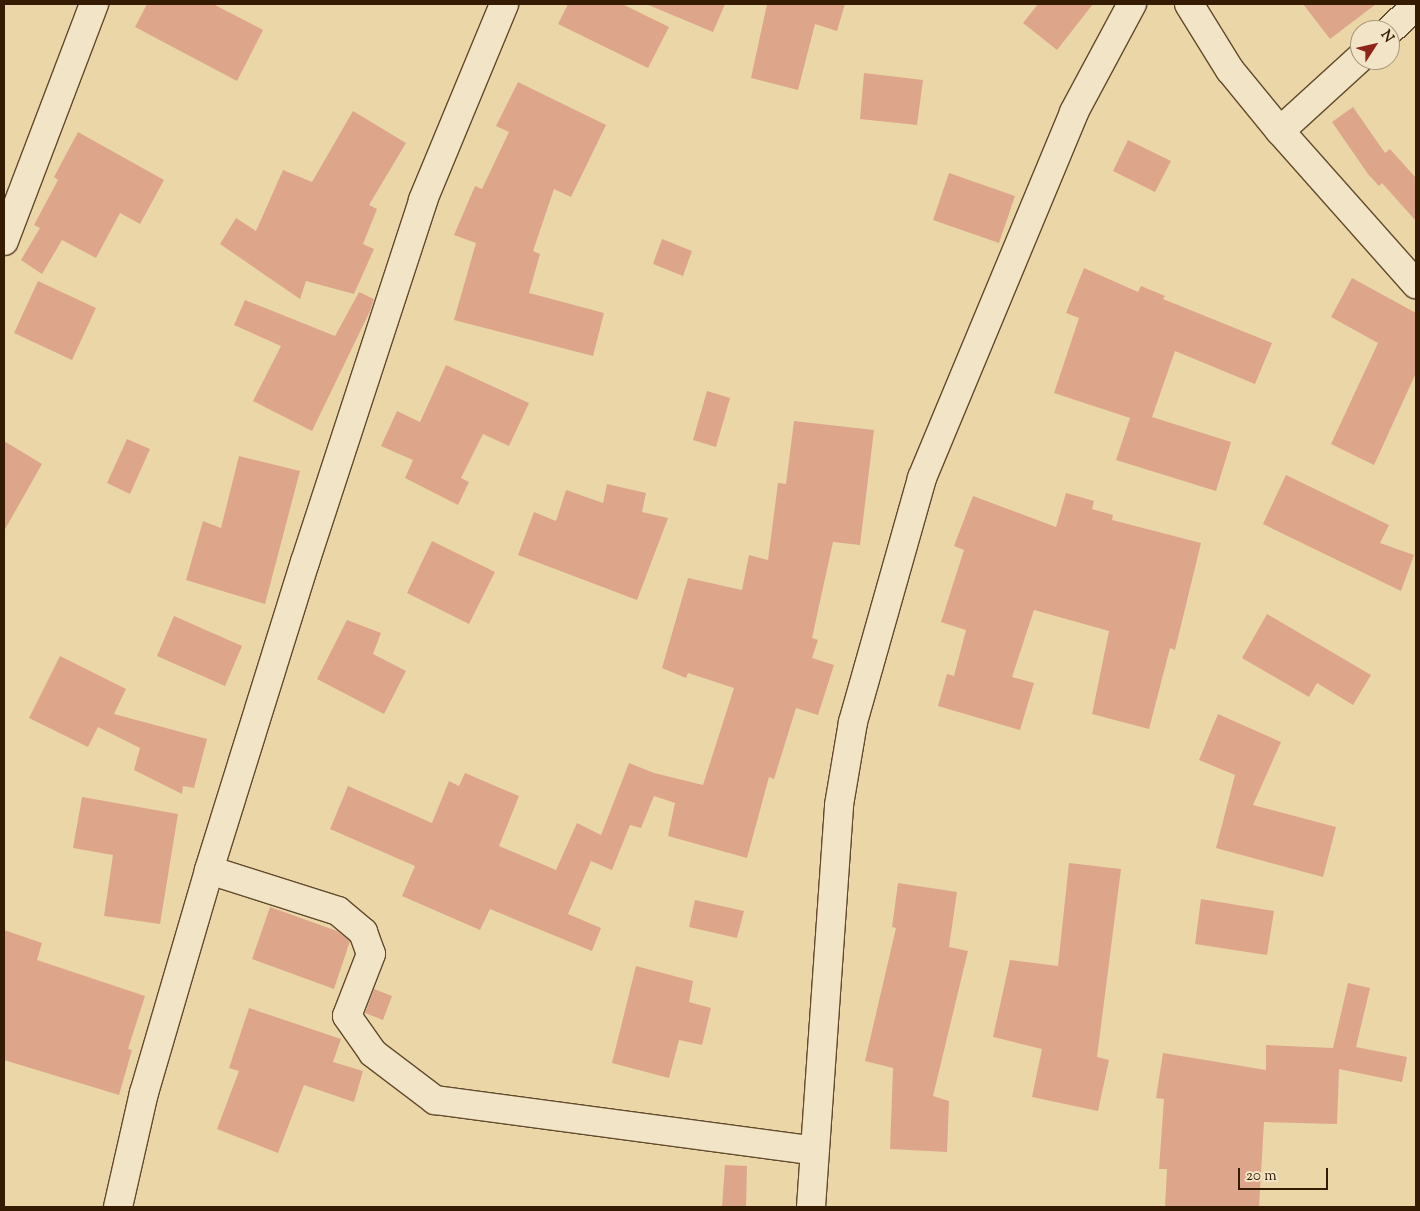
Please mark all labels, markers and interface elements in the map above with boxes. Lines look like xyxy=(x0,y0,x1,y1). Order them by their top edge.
north arrow xyxy=(1350,20,1400,70)
text: N xyxy=(1375,27,1398,47)
scale bar xyxy=(1240,1158,1330,1190)
text: 20 m xyxy=(1246,1166,1277,1187)

